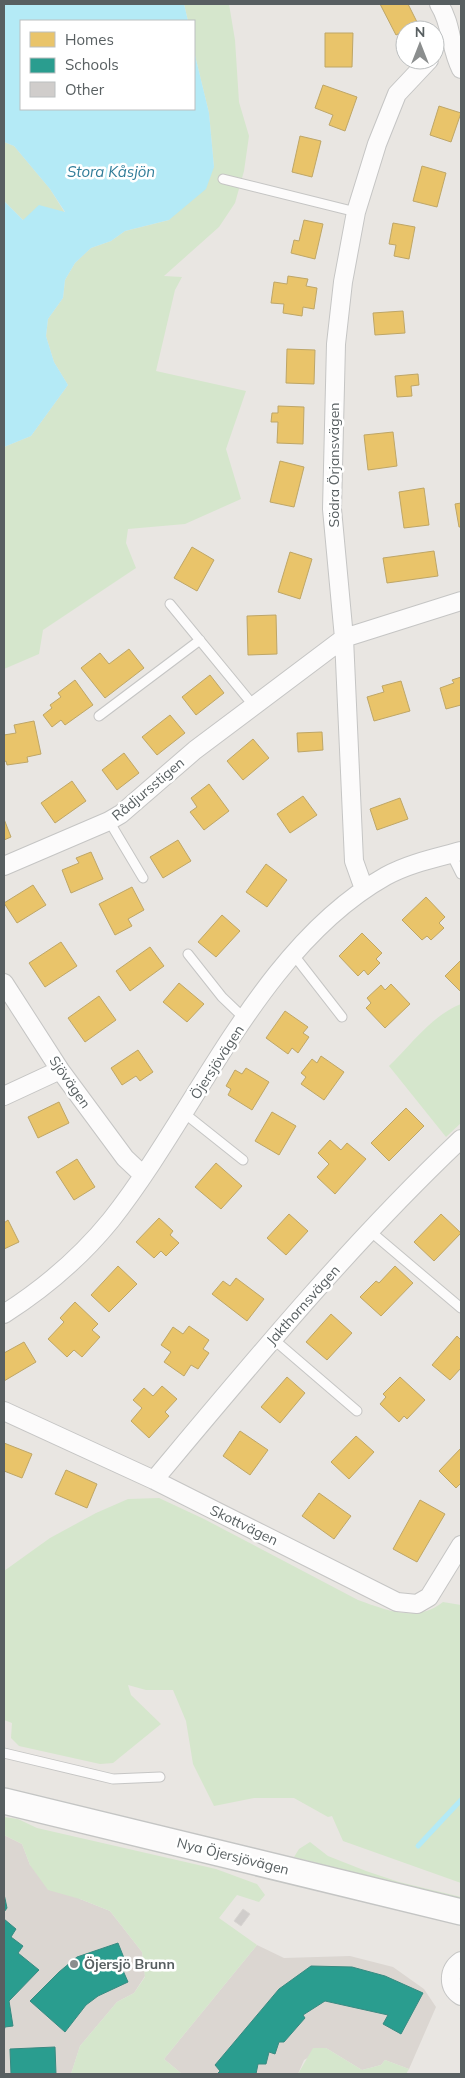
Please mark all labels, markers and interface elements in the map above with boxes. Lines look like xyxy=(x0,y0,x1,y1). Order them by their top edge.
legend xyxy=(20,20,195,110)
north arrow xyxy=(395,20,445,70)
text: N xyxy=(415,23,425,41)
text: Homes xyxy=(65,30,114,49)
text: Schools xyxy=(65,55,119,74)
text: Other xyxy=(65,80,105,99)
water label: Stora Kåsjön xyxy=(67,162,155,181)
street label: Södra Örjansvägen xyxy=(325,403,343,527)
street label: Rådjursstigen xyxy=(108,753,188,825)
street label: Öjersjövägen xyxy=(186,1021,248,1103)
street label: Sjövägen xyxy=(45,1052,95,1112)
street label: Jakthornsvägen xyxy=(262,1261,344,1349)
street label: Skottvägen xyxy=(207,1501,281,1549)
street label: Nya Öjersjövägen xyxy=(175,1833,291,1879)
place label: Öjersjö Brunn xyxy=(84,1955,175,1973)
marker: Öjersjö Brunn xyxy=(68,1958,80,1970)

